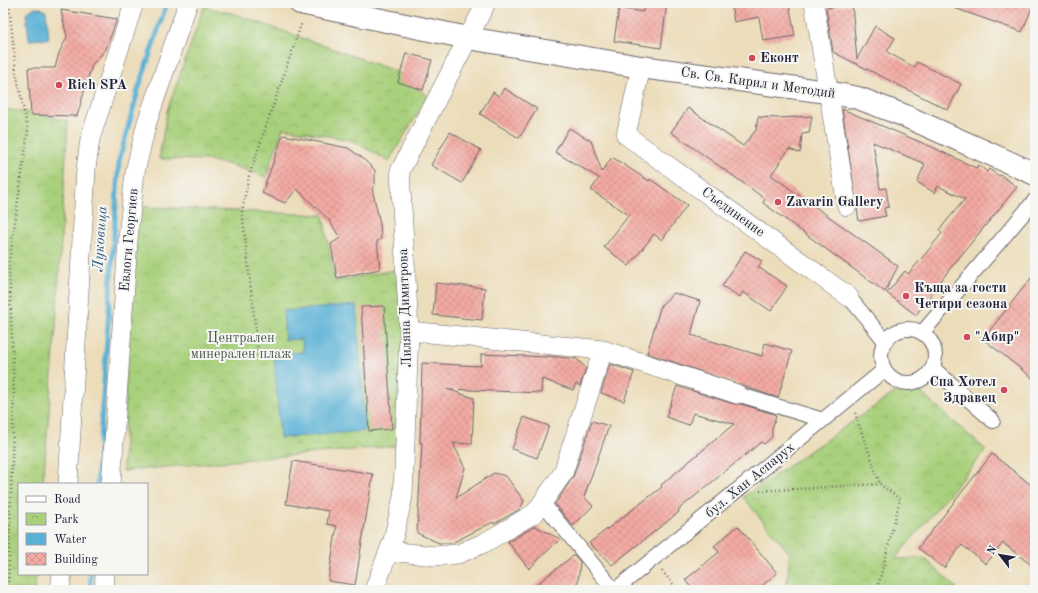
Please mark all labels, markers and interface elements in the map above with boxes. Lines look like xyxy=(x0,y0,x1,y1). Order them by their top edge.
place label: Еконт xyxy=(760,51,799,65)
marker: Еконт xyxy=(747,53,757,63)
street label: Св. Св. Кирил и Методий xyxy=(680,65,836,101)
place label: Rich SPA xyxy=(67,78,127,92)
marker: Rich SPA xyxy=(54,80,64,90)
street label: Съединение xyxy=(699,185,767,239)
street label: Евлоги Георгиев xyxy=(118,188,141,292)
place label: Zavarin Gallery xyxy=(786,195,883,209)
marker: Zavarin Gallery xyxy=(773,197,783,207)
water label: Луковица xyxy=(91,206,111,272)
street label: Лиляна Димитрова xyxy=(396,248,414,368)
place label: Къща за гости Четири сезона xyxy=(914,281,1007,311)
marker: Къща за гости Четири сезона xyxy=(901,291,911,301)
place label: "Абир" xyxy=(975,330,1019,344)
park label: Централен минерален плаж xyxy=(191,331,291,361)
marker: "Абир" xyxy=(962,332,972,342)
place label: Спа Хотел Здравец xyxy=(930,375,996,405)
marker: Спа Хотел Здравец xyxy=(999,385,1009,395)
street label: бул. Хан Аспарух xyxy=(703,440,797,520)
legend xyxy=(18,483,148,575)
text: Road xyxy=(54,494,81,506)
text: Park xyxy=(54,514,79,526)
text: Water xyxy=(54,534,87,546)
north arrow xyxy=(980,535,1020,575)
text: N xyxy=(986,544,1000,557)
text: Building xyxy=(54,554,98,566)

